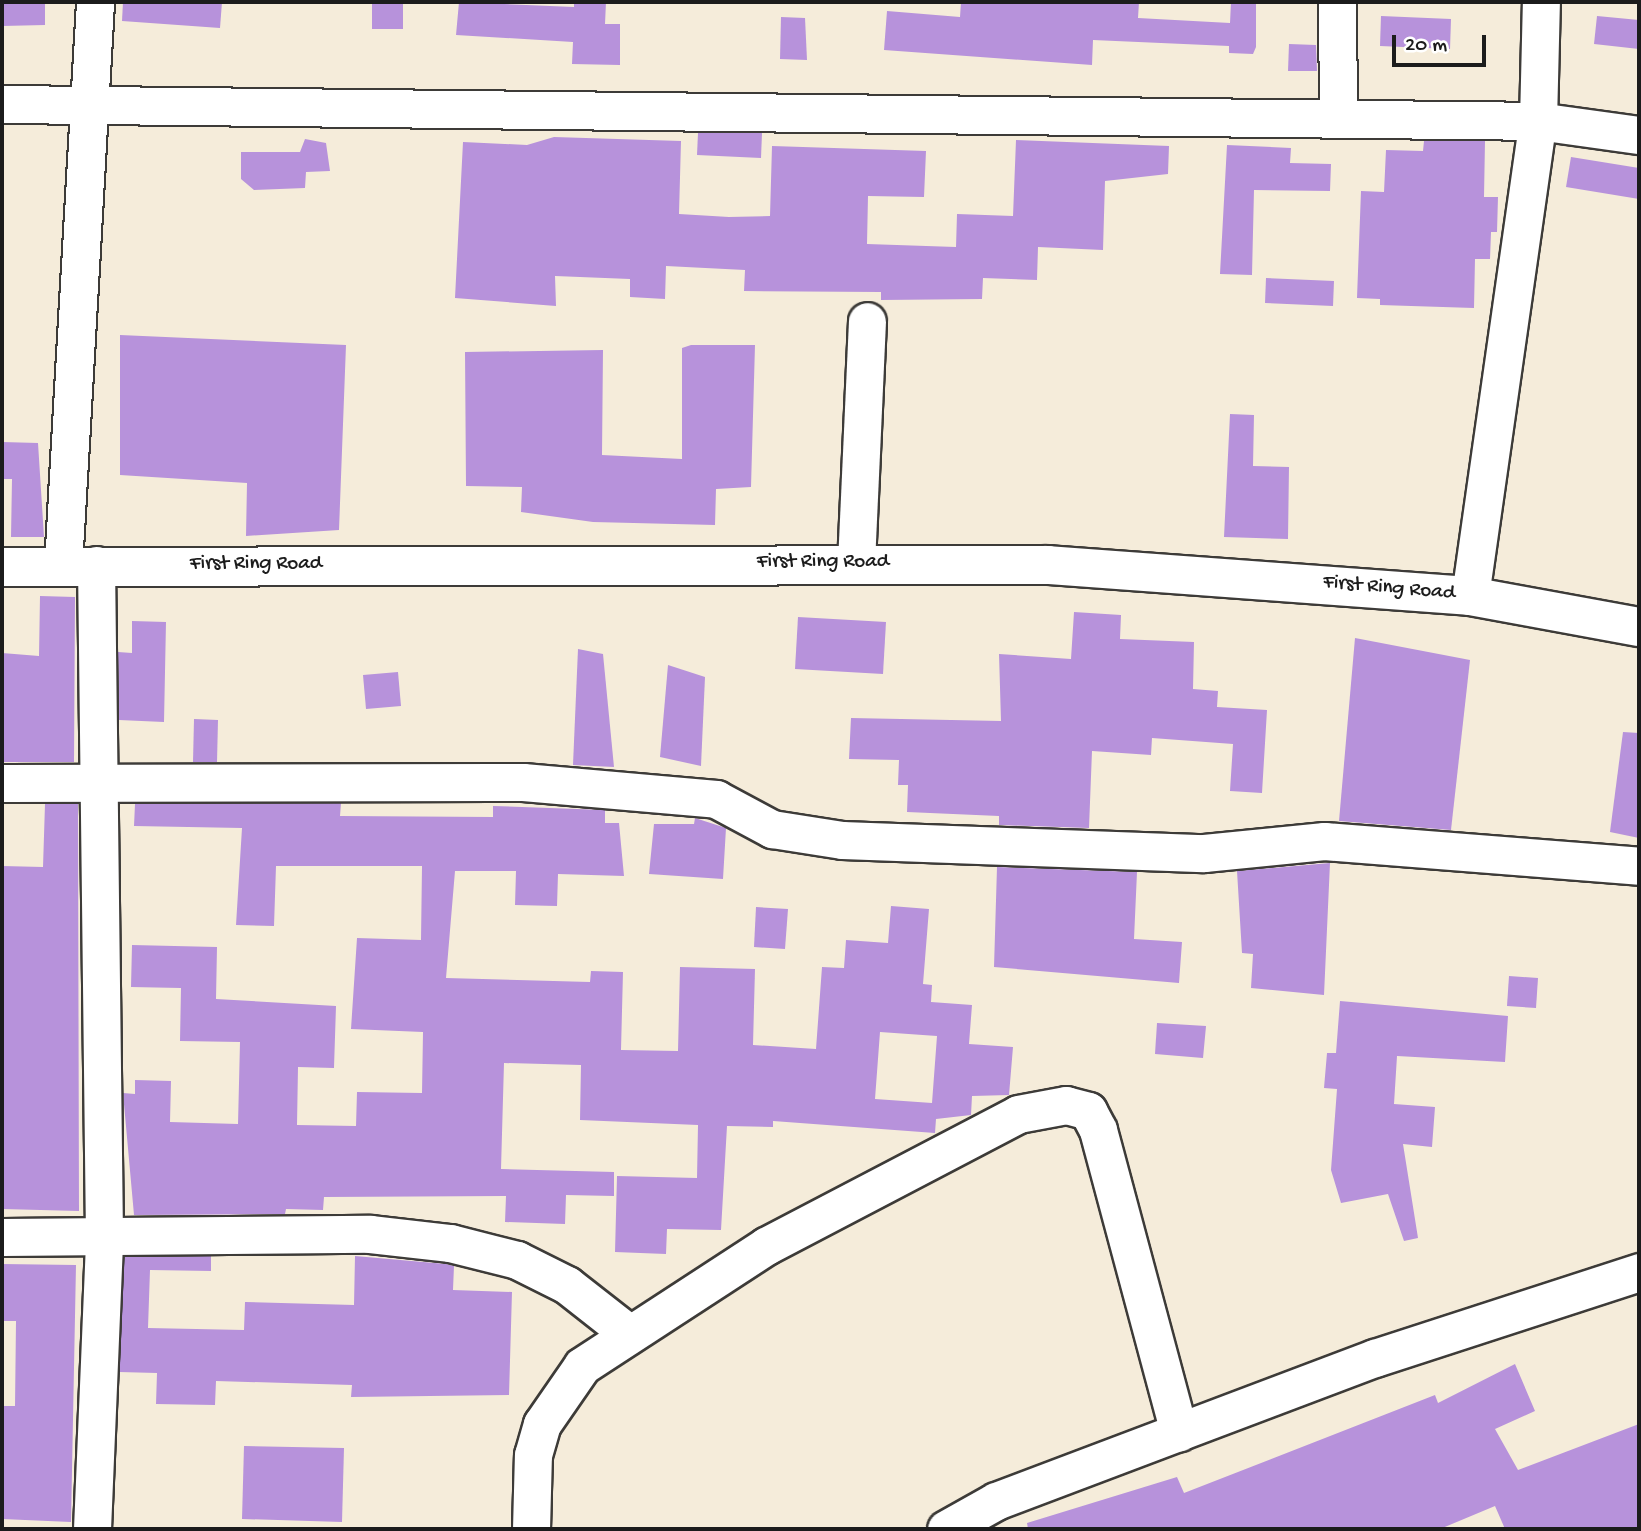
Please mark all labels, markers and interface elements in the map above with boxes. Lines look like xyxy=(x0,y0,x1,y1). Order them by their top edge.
scale bar xyxy=(1396,21,1490,65)
text: 20 m xyxy=(1405,34,1447,59)
street label: First Ring Road xyxy=(757,550,889,576)
street label: First Ring Road xyxy=(190,552,322,578)
street label: First Ring Road xyxy=(1322,571,1456,607)

